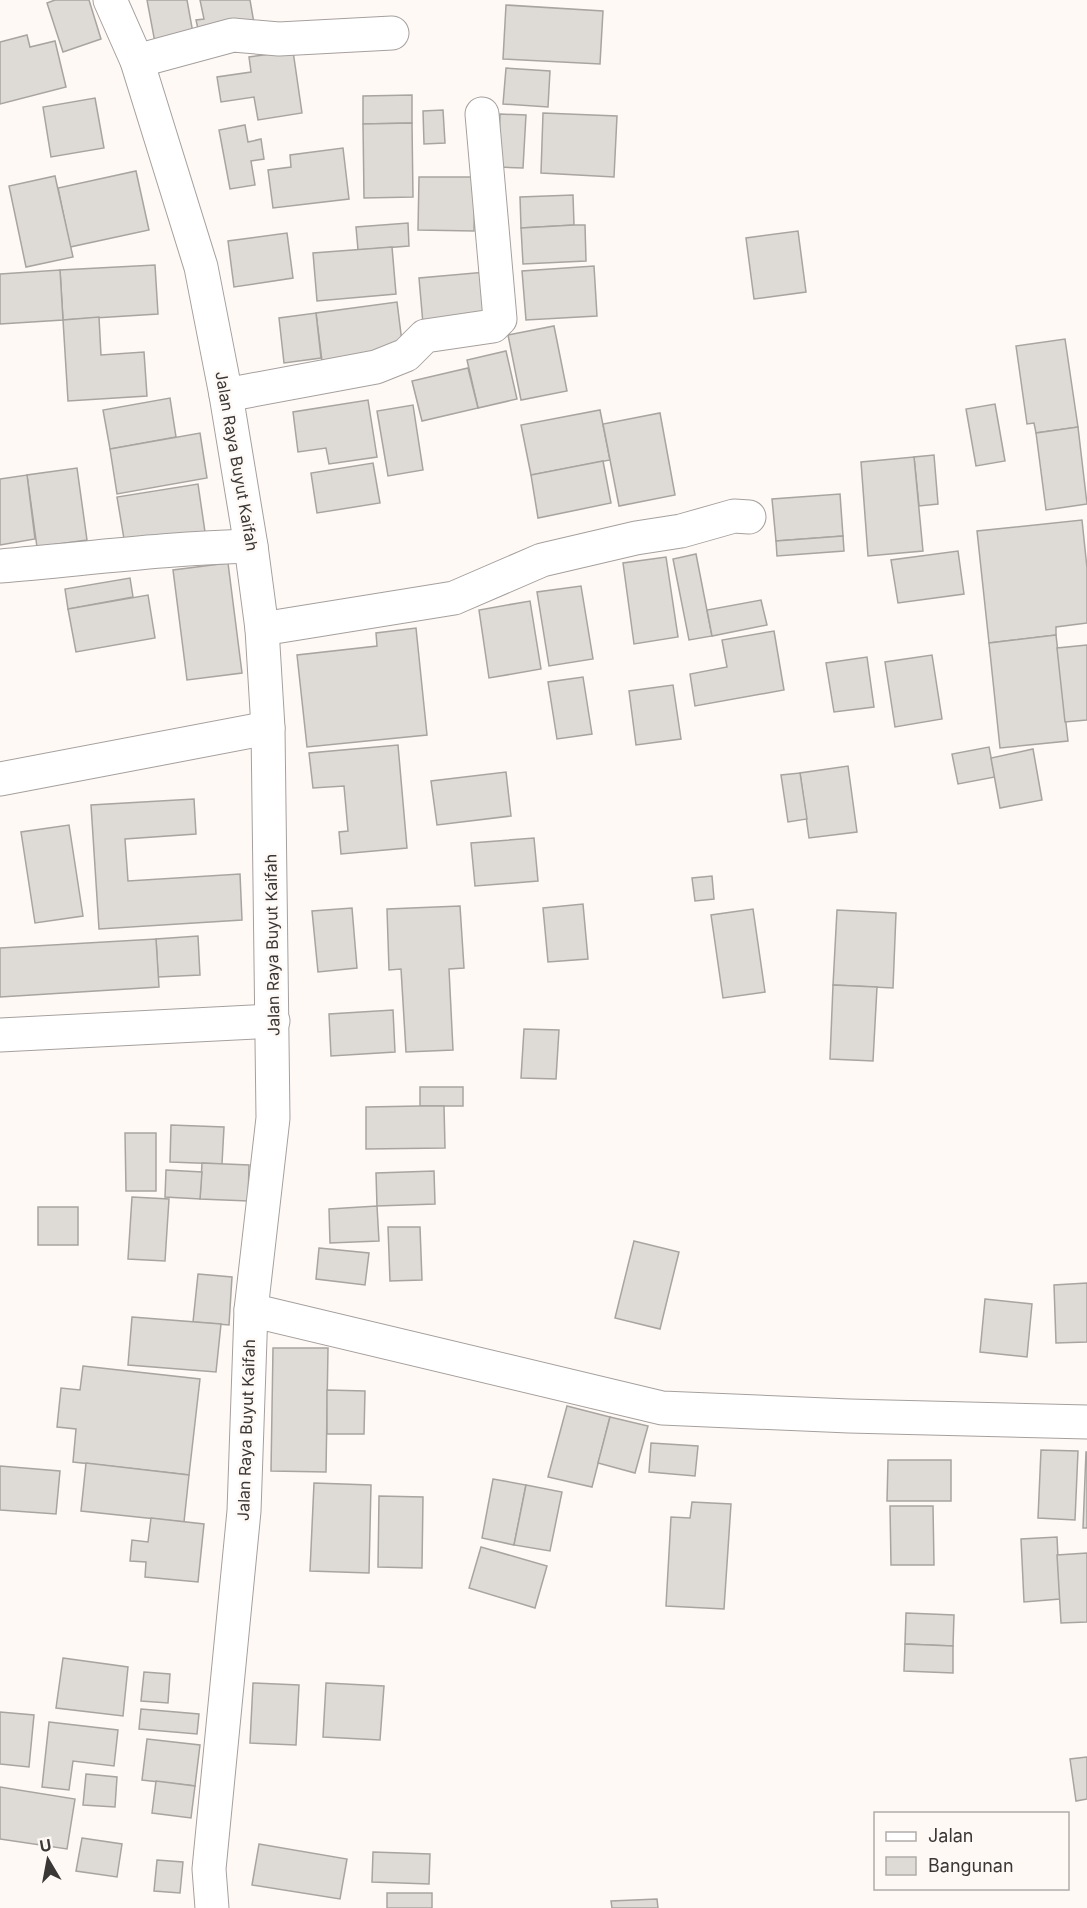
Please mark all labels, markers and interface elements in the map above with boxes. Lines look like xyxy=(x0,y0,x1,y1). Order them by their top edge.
street label: Jalan Raya Buyut Kaifah xyxy=(211,370,263,552)
street label: Jalan Raya Buyut Kaifah xyxy=(260,854,284,1036)
street label: Jalan Raya Buyut Kaifah xyxy=(233,1339,259,1521)
legend xyxy=(874,1812,1069,1890)
text: Jalan xyxy=(928,1825,973,1846)
north arrow xyxy=(18,1830,78,1890)
text: U xyxy=(38,1834,53,1856)
text: Bangunan xyxy=(928,1855,1014,1876)

